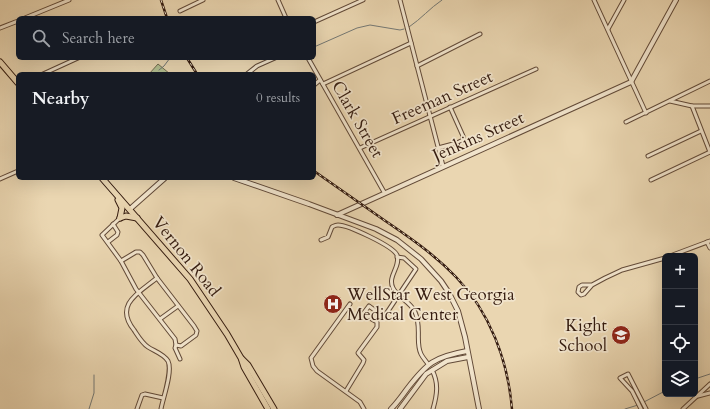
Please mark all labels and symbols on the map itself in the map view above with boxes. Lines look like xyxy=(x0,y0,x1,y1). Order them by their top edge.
street label: Freeman Street xyxy=(388,65,497,130)
street label: Clark Street xyxy=(326,77,389,163)
street label: Jenkins Street xyxy=(426,106,528,168)
street label: Vernon Road xyxy=(147,211,226,301)
place label: WellStar West Georgia Medical Center xyxy=(346,283,515,326)
hospital icon: WellStar West Georgia Medical Center xyxy=(322,293,344,315)
place label: Kight School xyxy=(559,314,608,357)
school or university icon: Kight School xyxy=(610,324,632,346)

